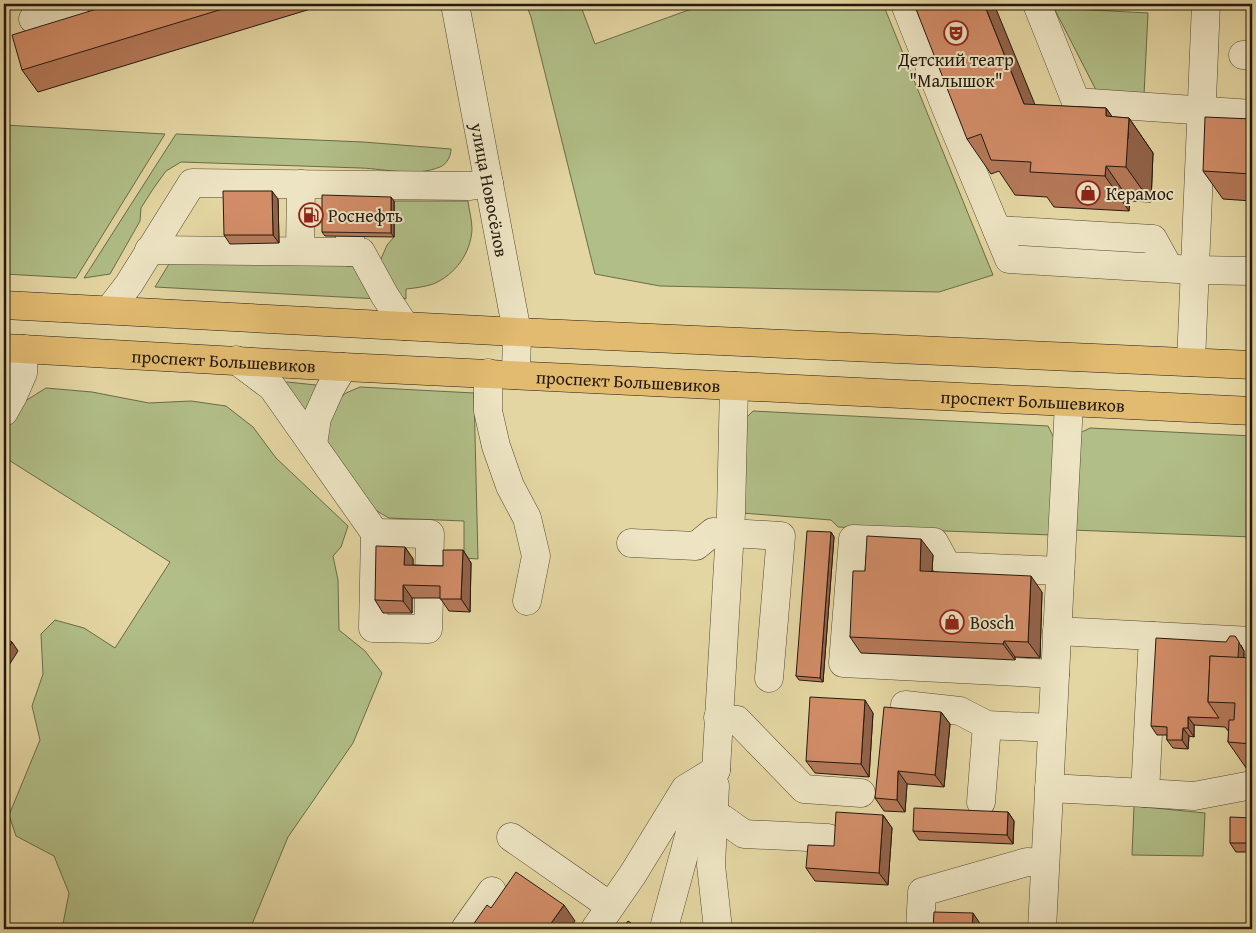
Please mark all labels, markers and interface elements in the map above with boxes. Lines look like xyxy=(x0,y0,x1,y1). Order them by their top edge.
theatre icon: Детский театр "Малышок" xyxy=(943,20,969,46)
place label: Детский театр "Малышок" xyxy=(897,46,1014,94)
street label: улица Новосёлов xyxy=(464,119,516,259)
shop icon: Керамос xyxy=(1075,180,1101,206)
place label: Керамос xyxy=(1106,180,1174,207)
fuel station icon: Роснефть xyxy=(298,202,324,228)
place label: Роснефть xyxy=(328,202,403,229)
street label: проспект Большевиков xyxy=(131,342,317,379)
street label: проспект Большевиков xyxy=(535,363,721,399)
street label: проспект Большевиков xyxy=(940,382,1126,418)
shop icon: Bosch xyxy=(939,609,965,635)
place label: Bosch xyxy=(970,609,1014,636)

